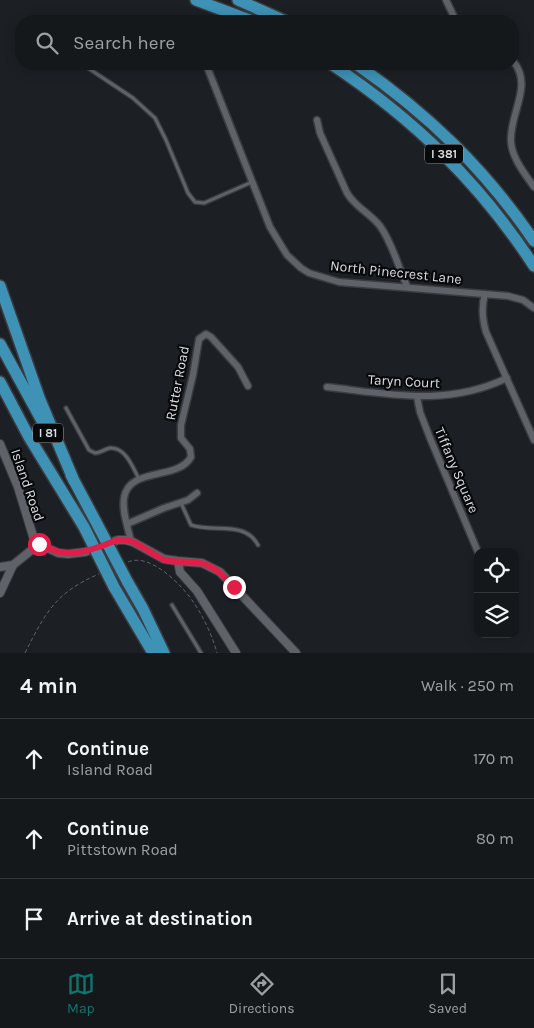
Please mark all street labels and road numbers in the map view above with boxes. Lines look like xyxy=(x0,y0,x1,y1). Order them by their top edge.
road number: I 381 xyxy=(425,144,463,164)
street label: North Pinecrest Lane xyxy=(329,257,463,288)
street label: Rutter Road xyxy=(162,344,193,422)
street label: Taryn Court xyxy=(368,371,440,392)
road number: I 81 xyxy=(33,423,63,442)
street label: Tiffany Square xyxy=(431,425,482,516)
street label: Island Road xyxy=(7,447,48,523)

